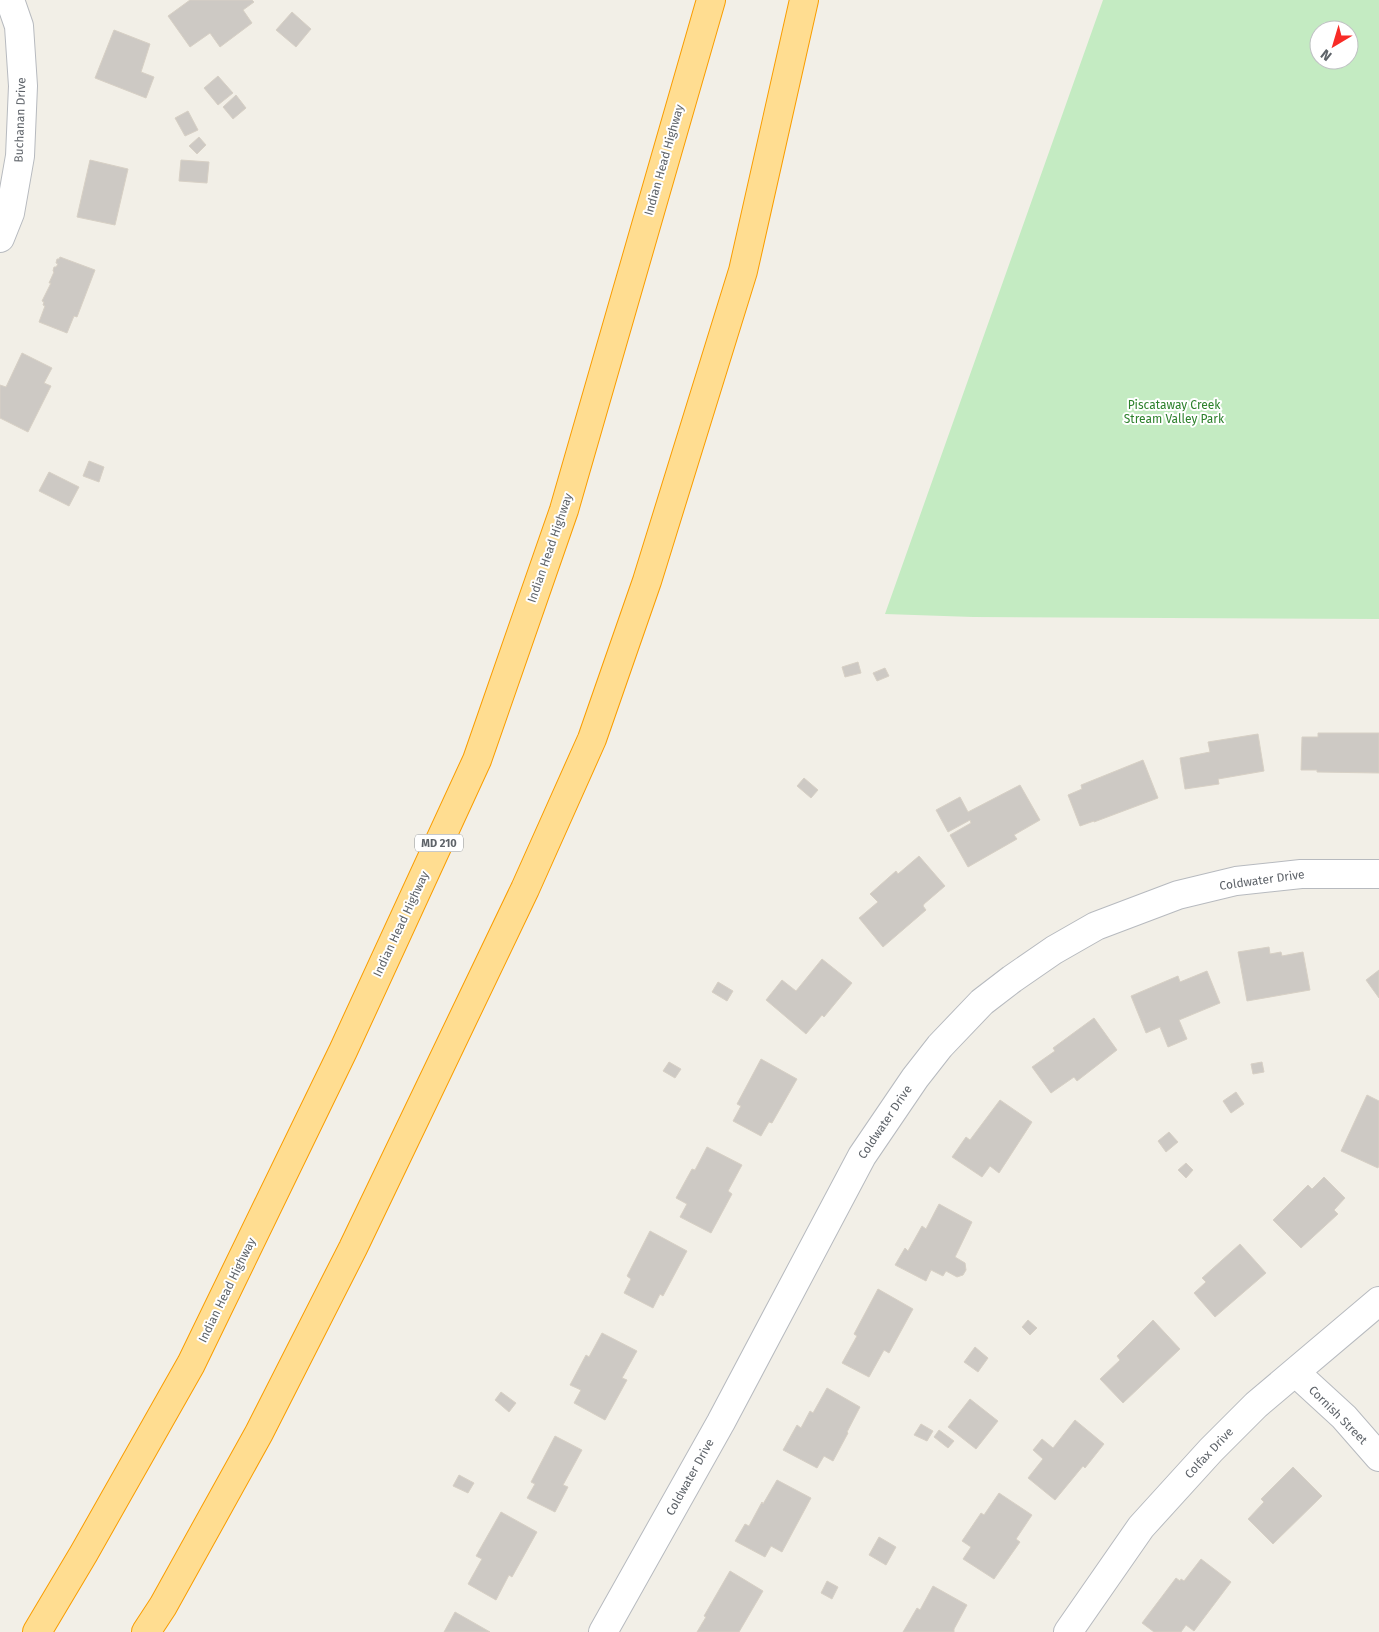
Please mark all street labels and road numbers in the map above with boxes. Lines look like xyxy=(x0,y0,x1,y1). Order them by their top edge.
street label: Buchanan Drive xyxy=(12,77,28,163)
street label: Indian Head Highway xyxy=(641,103,687,217)
street label: Indian Head Highway xyxy=(525,491,575,605)
road number: MD 210 xyxy=(415,834,463,851)
street label: Coldwater Drive xyxy=(1219,867,1305,893)
street label: Indian Head Highway xyxy=(370,869,432,979)
street label: Coldwater Drive xyxy=(855,1083,915,1161)
street label: Indian Head Highway xyxy=(196,1235,259,1345)
street label: Cornish Street xyxy=(1306,1383,1371,1448)
street label: Colfax Drive xyxy=(1182,1425,1236,1481)
street label: Coldwater Drive xyxy=(663,1436,717,1518)

